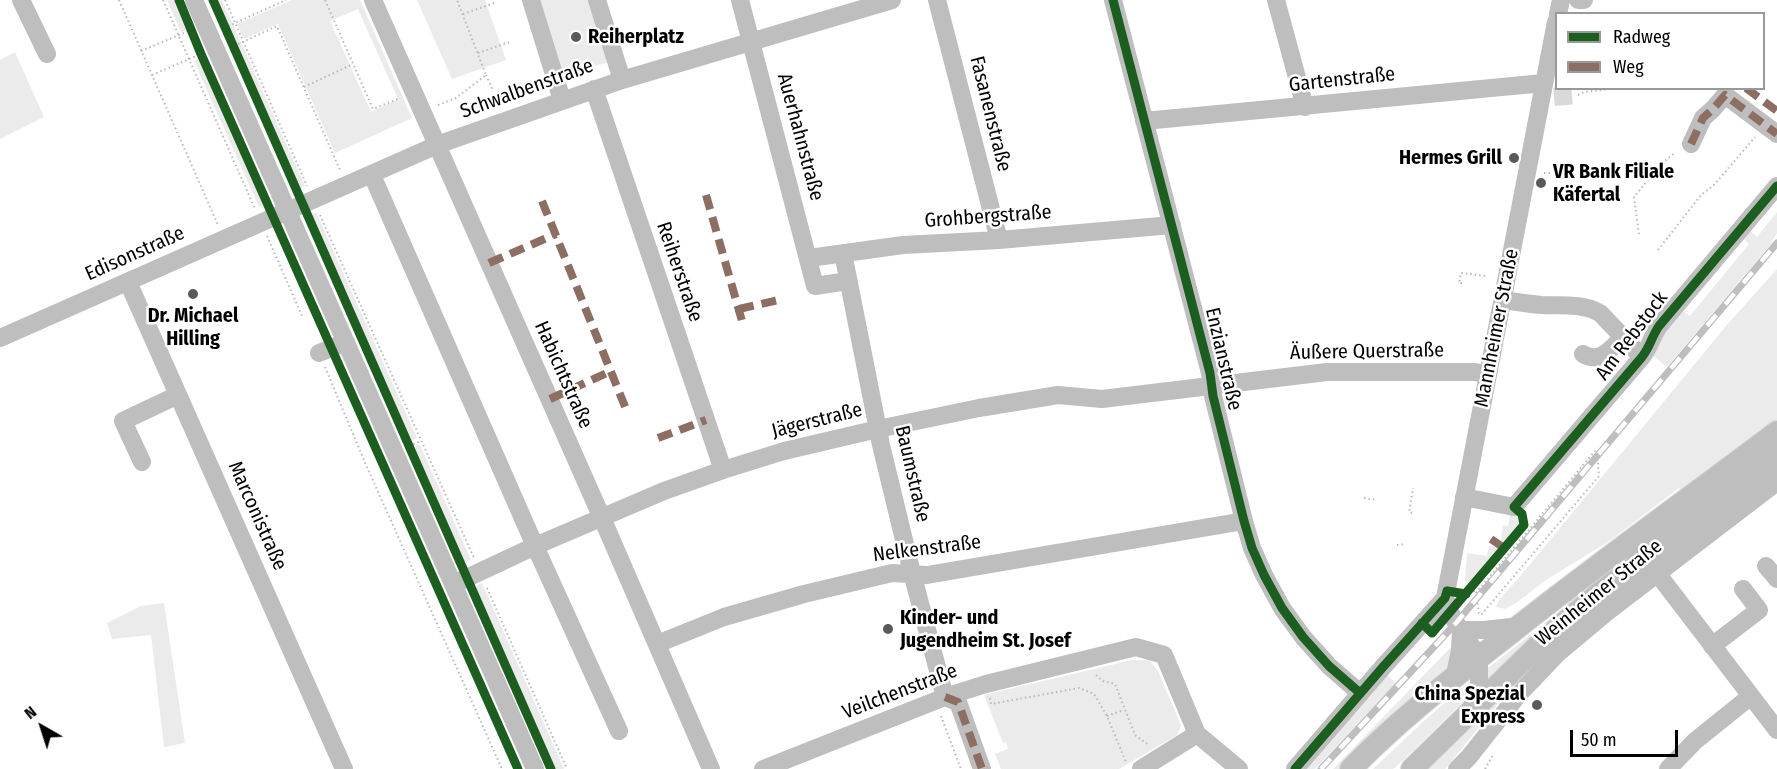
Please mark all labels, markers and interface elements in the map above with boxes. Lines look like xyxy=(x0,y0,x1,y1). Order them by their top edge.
legend xyxy=(1555,12,1765,90)
place label: Reiherplatz xyxy=(588,25,684,49)
text: Radweg xyxy=(1613,26,1670,48)
marker: Reiherplatz xyxy=(569,30,583,44)
street label: Schwalbenstraße xyxy=(457,54,597,124)
street label: Fasanenstraße xyxy=(964,54,1016,174)
text: Weg xyxy=(1613,56,1644,78)
street label: Gartenstraße xyxy=(1288,62,1396,98)
street label: Auerhahnstraße xyxy=(771,71,829,203)
place label: Hermes Grill xyxy=(1399,146,1502,170)
marker: Hermes Grill xyxy=(1507,151,1521,165)
place label: VR Bank Filiale Käfertal xyxy=(1553,160,1674,207)
marker: VR Bank Filiale Käfertal xyxy=(1534,176,1548,190)
street label: Grohbergstraße xyxy=(924,201,1052,233)
street label: Reiherstraße xyxy=(651,219,707,325)
street label: Edisonstraße xyxy=(82,221,188,287)
street label: Mannheimer Straße xyxy=(1470,247,1524,409)
marker: Dr. Michael Hilling xyxy=(186,287,200,301)
street label: Am Rebstock xyxy=(1591,287,1673,385)
place label: Dr. Michael Hilling xyxy=(148,304,238,351)
street label: Enzianstraße xyxy=(1200,305,1246,413)
street label: Habichtstraße xyxy=(529,318,597,432)
street label: Äußere Querstraße xyxy=(1290,339,1444,365)
street label: Jägerstraße xyxy=(769,398,865,444)
street label: Baumstraße xyxy=(889,423,935,525)
street label: Marconistraße xyxy=(222,458,292,574)
street label: Nelkenstraße xyxy=(872,530,982,568)
street label: Weinheimer Straße xyxy=(1531,535,1667,651)
place label: Kinder- und Jugendheim St. Josef xyxy=(900,606,1071,653)
marker: Kinder- und Jugendheim St. Josef xyxy=(881,622,895,636)
street label: Veilchenstraße xyxy=(839,659,961,725)
place label: China Spezial Express xyxy=(1415,682,1525,729)
north arrow xyxy=(12,697,72,757)
marker: China Spezial Express xyxy=(1530,698,1544,712)
text: N xyxy=(21,702,40,723)
scale bar xyxy=(1573,718,1681,756)
text: 50 m xyxy=(1581,729,1617,751)

